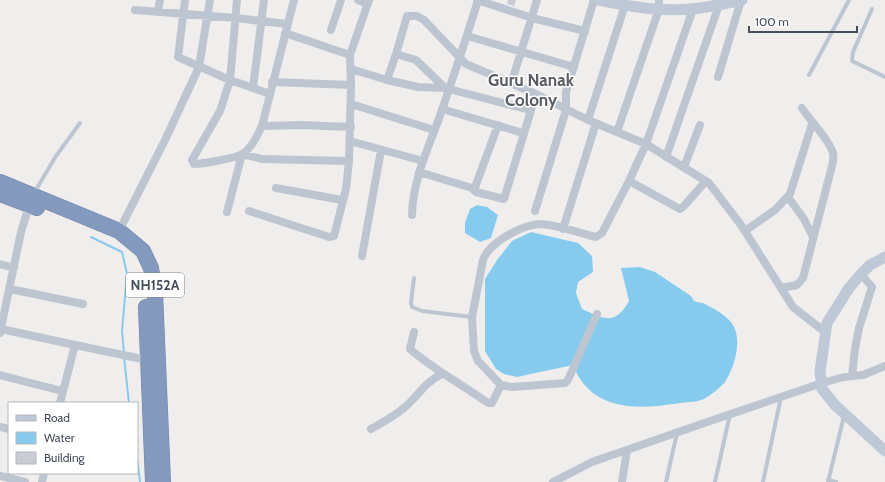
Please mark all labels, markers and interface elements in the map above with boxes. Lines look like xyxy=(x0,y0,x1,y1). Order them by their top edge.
scale bar xyxy=(749,8,857,34)
text: 100 m xyxy=(755,14,789,29)
district label: Guru Nanak Colony xyxy=(488,70,575,110)
road number: NH152A xyxy=(126,273,184,297)
legend xyxy=(8,402,138,474)
text: Road xyxy=(44,410,70,425)
text: Water xyxy=(44,430,75,445)
text: Building xyxy=(44,450,86,465)

